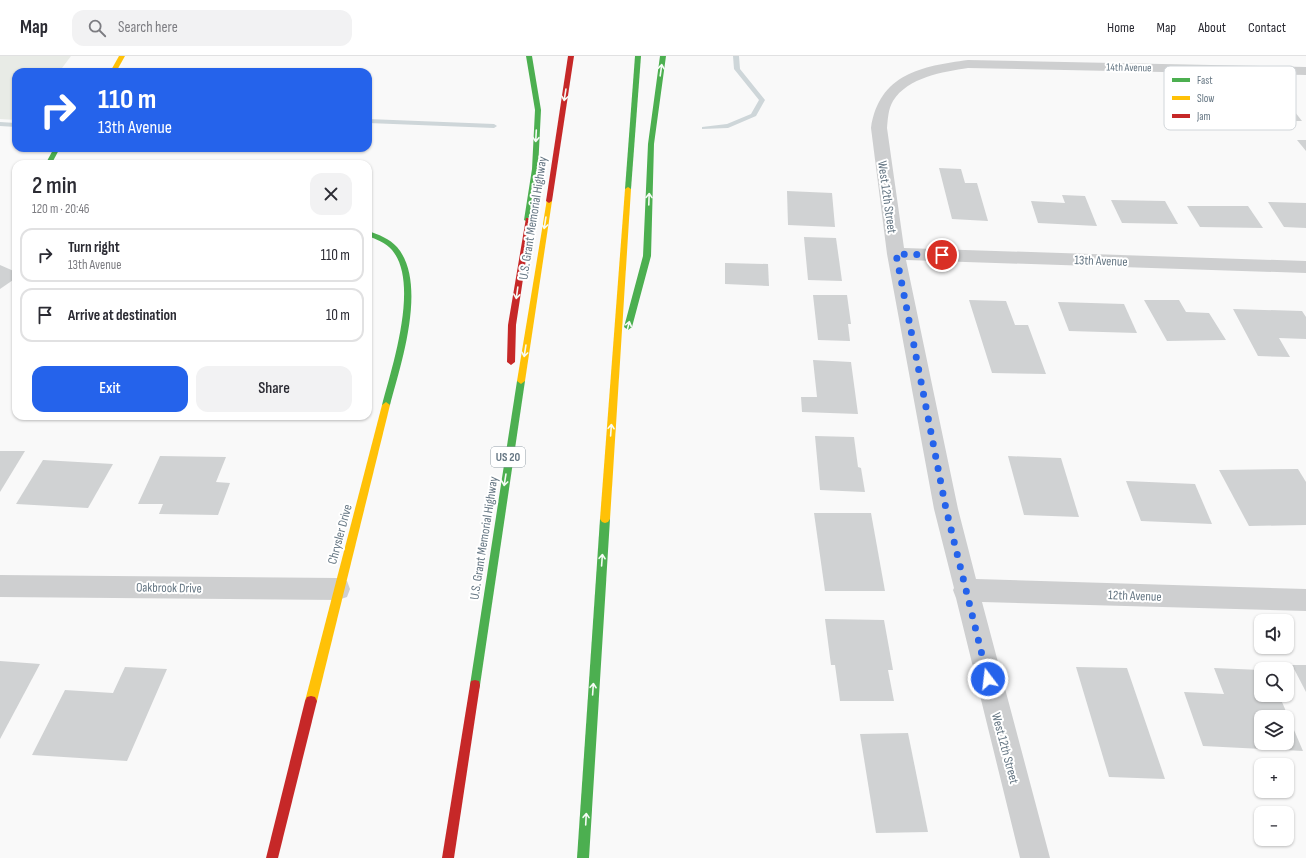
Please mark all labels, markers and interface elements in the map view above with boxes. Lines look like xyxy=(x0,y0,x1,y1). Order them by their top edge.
search box xyxy=(72,10,352,46)
text: Map xyxy=(20,16,48,39)
icon: search xyxy=(86,17,108,39)
text: Search here xyxy=(118,18,178,37)
text: Home xyxy=(1107,19,1135,36)
text: Map xyxy=(1157,19,1176,36)
text: About xyxy=(1198,19,1226,36)
text: Contact xyxy=(1248,19,1286,36)
street label: 14th Avenue xyxy=(1106,61,1152,74)
one-way arrow xyxy=(657,64,665,77)
legend xyxy=(1164,66,1296,130)
text: Fast xyxy=(1197,74,1213,87)
text: 110 m xyxy=(98,83,156,116)
icon: right xyxy=(32,84,84,136)
one-way arrow xyxy=(561,88,569,101)
text: Slow xyxy=(1197,92,1214,105)
text: Jam xyxy=(1196,110,1211,123)
text: 13th Avenue xyxy=(98,117,172,138)
one-way arrow xyxy=(533,129,540,142)
street label: U.S. Grant Memorial Highway xyxy=(515,155,551,281)
street label: West 12th Street xyxy=(874,160,900,235)
text: 2 min xyxy=(32,171,77,200)
button: close xyxy=(310,173,352,215)
one-way arrow xyxy=(645,193,653,206)
text: 120 m · 20:46 xyxy=(32,201,90,217)
one-way arrow xyxy=(541,216,549,229)
text: Turn right xyxy=(68,238,120,257)
pin xyxy=(925,238,959,272)
icon: right xyxy=(34,244,56,266)
icon: arrive xyxy=(931,244,953,266)
text: 110 m xyxy=(321,246,350,265)
street label: 13th Avenue xyxy=(1074,252,1128,270)
text: 13th Avenue xyxy=(68,257,121,273)
one-way arrow xyxy=(513,286,521,299)
icon: arrive xyxy=(34,304,56,326)
text: Arrive at destination xyxy=(68,306,177,325)
text: 10 m xyxy=(326,306,350,325)
one-way arrow xyxy=(625,321,632,334)
one-way arrow xyxy=(520,344,528,357)
button: Exit xyxy=(32,366,188,412)
button: Share xyxy=(196,366,352,412)
one-way arrow xyxy=(607,424,614,437)
road number: US 20 xyxy=(491,447,525,467)
one-way arrow xyxy=(501,473,509,486)
street label: U.S. Grant Memorial Highway xyxy=(466,475,502,601)
street label: Chrysler Drive xyxy=(324,502,356,566)
one-way arrow xyxy=(598,554,606,567)
street label: Oakbrook Drive xyxy=(136,579,202,597)
street label: 12th Avenue xyxy=(1108,587,1162,605)
map controls xyxy=(1254,614,1294,846)
button: sound xyxy=(1254,614,1294,654)
position arrow xyxy=(967,658,1009,700)
button: search xyxy=(1254,662,1294,702)
one-way arrow xyxy=(590,683,597,696)
button: layers xyxy=(1254,710,1294,750)
street label: West 12th Street xyxy=(988,711,1022,786)
button: + xyxy=(1254,758,1294,798)
button: − xyxy=(1254,806,1294,846)
one-way arrow xyxy=(582,813,589,826)

